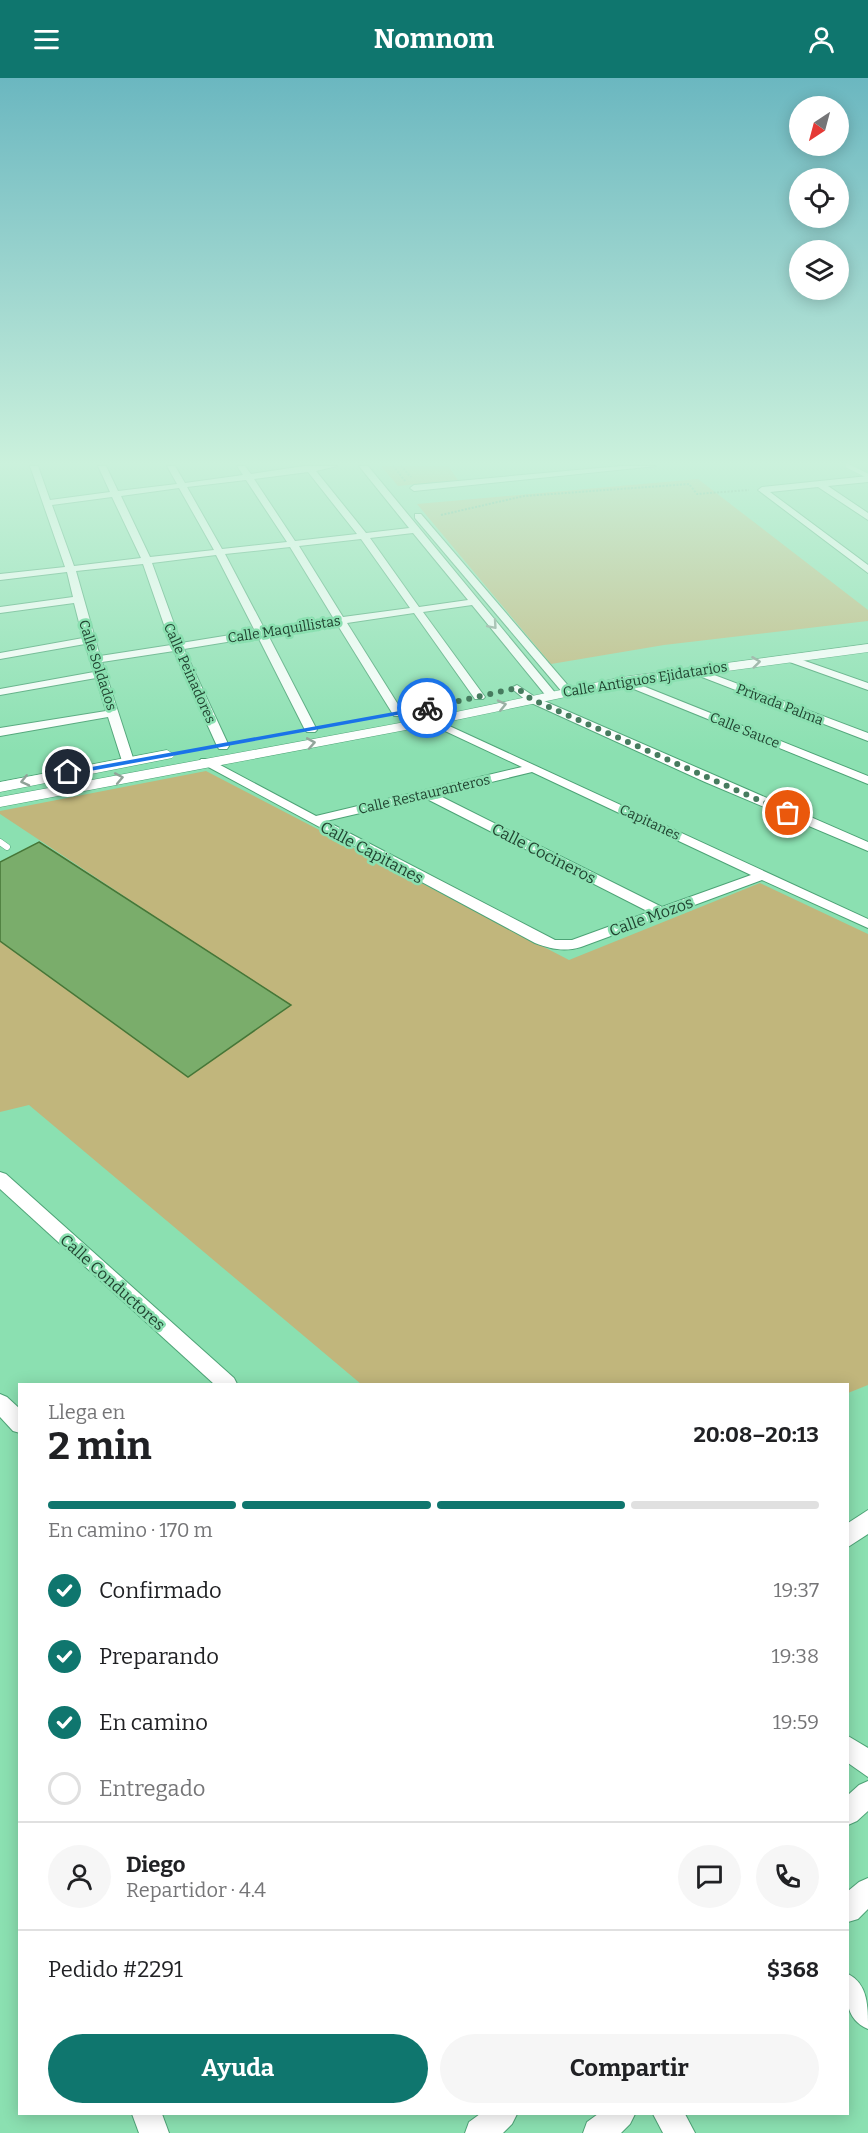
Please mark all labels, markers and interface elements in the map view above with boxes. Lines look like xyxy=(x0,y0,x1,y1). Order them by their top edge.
icon: menu xyxy=(30,23,63,56)
text: Nomnom xyxy=(374,23,494,55)
icon: person xyxy=(805,23,838,56)
north arrow xyxy=(789,96,849,156)
map controls xyxy=(789,96,849,300)
button: locate xyxy=(789,168,849,228)
button: layers xyxy=(789,240,849,300)
street label: Calle Maquillistas xyxy=(226,612,342,647)
street label: Calle Soldados xyxy=(75,618,120,713)
one-way arrow xyxy=(486,618,497,629)
street label: Calle Peinadores xyxy=(160,620,219,726)
one-way arrow xyxy=(752,657,761,669)
street label: Calle Antiguos Ejidatarios xyxy=(562,658,729,701)
courier xyxy=(397,678,457,738)
street label: Privada Palma xyxy=(734,680,826,729)
icon: bike xyxy=(411,692,444,725)
one-way arrow xyxy=(497,699,507,712)
street label: Calle Sauce xyxy=(707,709,782,752)
one-way arrow xyxy=(306,737,316,750)
pin xyxy=(42,746,93,797)
icon: home xyxy=(51,755,84,788)
street label: Calle Restauranteros xyxy=(356,771,492,818)
one-way arrow xyxy=(114,772,124,785)
one-way arrow xyxy=(20,774,30,787)
pin xyxy=(762,787,813,838)
icon: bag xyxy=(771,796,804,829)
street label: Capitanes xyxy=(617,801,683,844)
street label: Calle Capitanes xyxy=(317,817,426,888)
street label: Calle Cocineros xyxy=(489,819,599,888)
street label: Calle Mozos xyxy=(607,893,696,940)
street label: Calle Conductores xyxy=(56,1230,169,1334)
text: Llega en xyxy=(48,1400,125,1424)
text: 20:08–20:13 xyxy=(693,1421,819,1448)
text: 2 min xyxy=(48,1423,152,1469)
text: En camino · 170 m xyxy=(48,1518,213,1542)
icon: check xyxy=(48,1574,81,1607)
text: Confirmado xyxy=(99,1577,222,1604)
text: 19:37 xyxy=(774,1578,819,1602)
icon: check xyxy=(48,1640,81,1673)
text: Preparando xyxy=(99,1643,219,1670)
text: 19:38 xyxy=(772,1644,819,1668)
icon: check xyxy=(48,1706,81,1739)
text: En camino xyxy=(99,1709,208,1736)
text: 19:59 xyxy=(773,1710,819,1734)
text: Entregado xyxy=(99,1775,205,1802)
button: person xyxy=(48,1845,111,1908)
button: chat xyxy=(678,1845,741,1908)
button: phone xyxy=(756,1845,819,1908)
text: Diego xyxy=(126,1851,185,1878)
text: Repartidor · 4.4 xyxy=(126,1878,266,1902)
text: Pedido #2291 xyxy=(48,1956,183,1983)
text: $368 xyxy=(767,1956,819,1983)
button: Ayuda xyxy=(48,2034,428,2103)
button: Compartir xyxy=(440,2034,819,2103)

